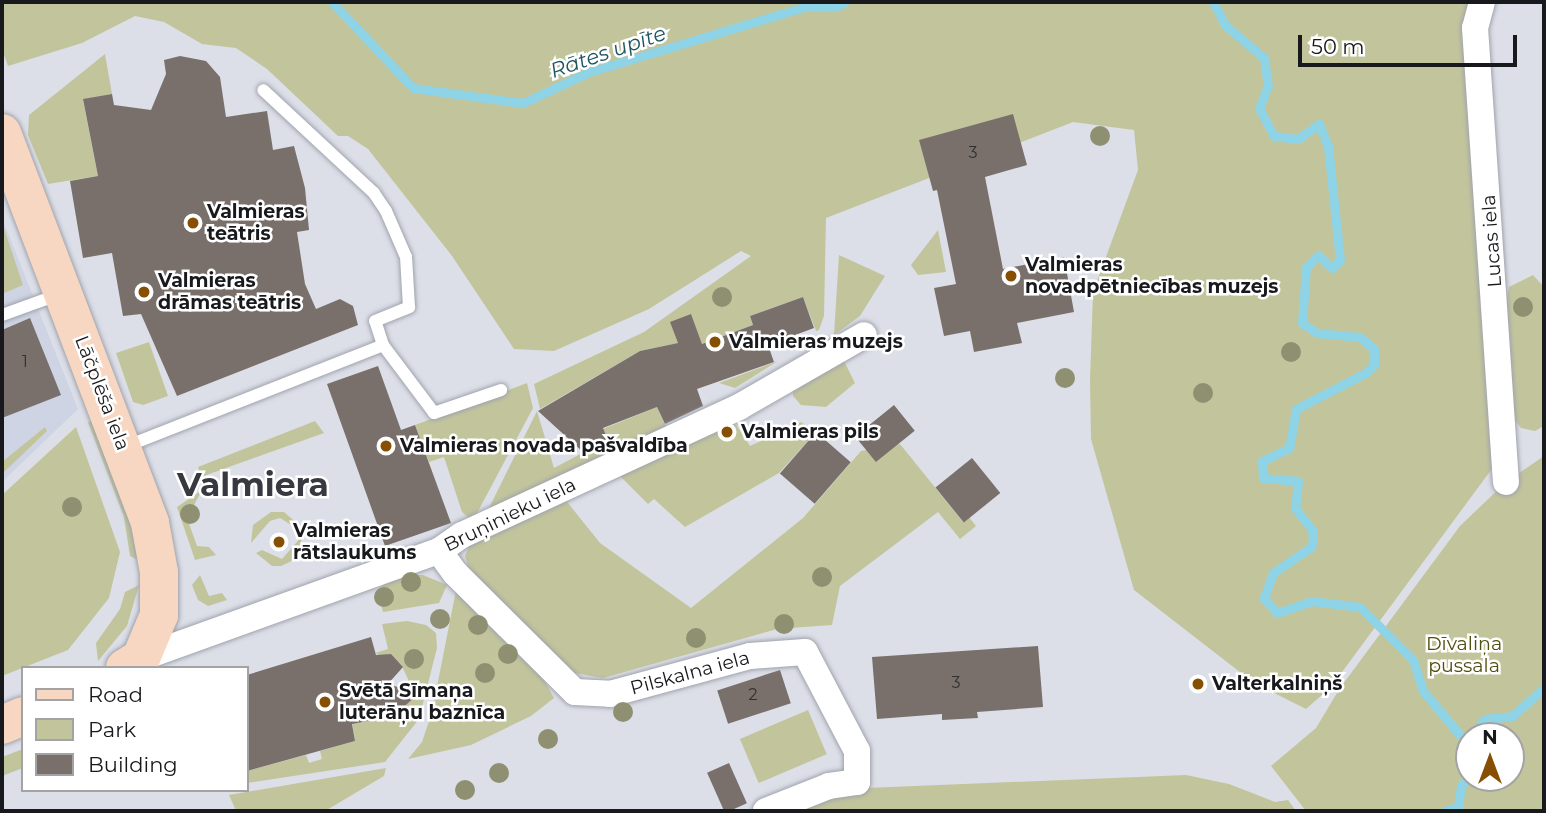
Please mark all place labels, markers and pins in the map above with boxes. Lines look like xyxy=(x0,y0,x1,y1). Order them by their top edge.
place label: Valmieras teātris xyxy=(207,201,304,245)
marker: Valmieras teātris xyxy=(185,215,201,231)
place label: Valmieras novadpētniecības muzejs xyxy=(1025,254,1278,298)
marker: Valmieras novadpētniecības muzejs xyxy=(1003,268,1019,284)
place label: Valmieras drāmas teātris xyxy=(158,270,301,314)
marker: Valmieras drāmas teātris xyxy=(136,284,152,300)
place label: Valmieras muzejs xyxy=(729,331,903,353)
marker: Valmieras muzejs xyxy=(707,334,723,350)
place label: Valmieras pils xyxy=(741,421,878,443)
marker: Valmieras pils xyxy=(719,424,735,440)
place label: Valmieras novada pašvaldība xyxy=(400,435,688,457)
marker: Valmieras novada pašvaldība xyxy=(378,438,394,454)
place label: Valmieras rātslaukums xyxy=(293,520,416,564)
marker: Valmieras rātslaukums xyxy=(271,534,287,550)
place label: Valterkalniņš xyxy=(1212,673,1342,695)
marker: Valterkalniņš xyxy=(1190,676,1206,692)
place label: Svētā Sīmaņa luterāņu baznīca xyxy=(339,680,505,724)
marker: Svētā Sīmaņa luterāņu baznīca xyxy=(317,694,333,710)

